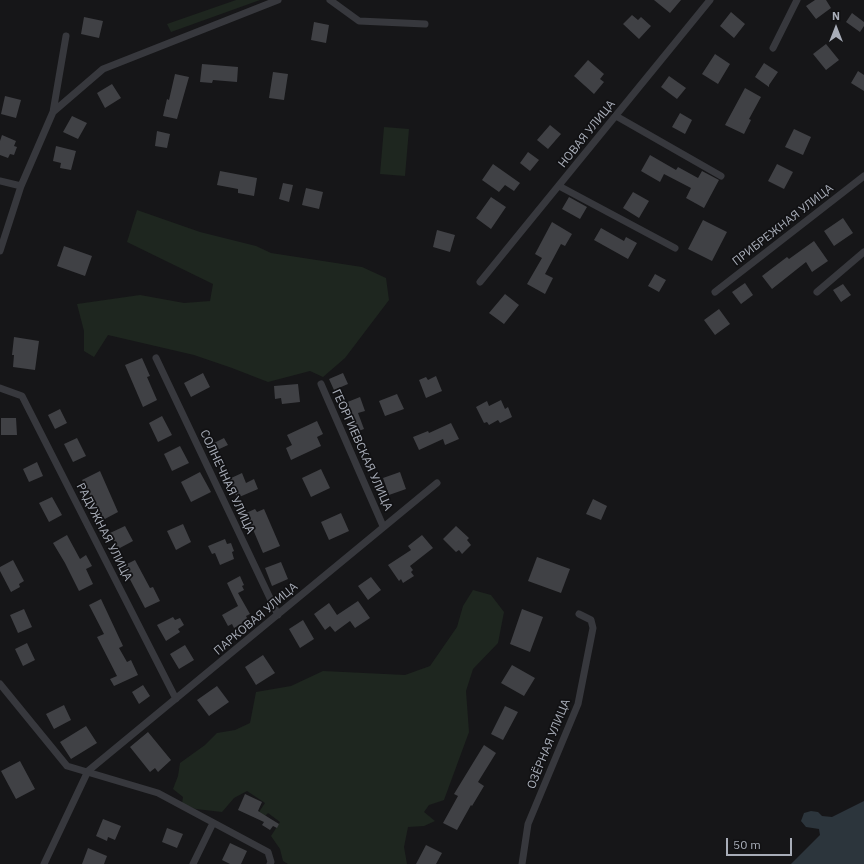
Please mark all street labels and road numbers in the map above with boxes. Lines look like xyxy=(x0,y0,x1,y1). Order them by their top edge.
street label: НОВАЯ УЛИЦА xyxy=(555,97,619,171)
street label: ПРИБРЕЖНАЯ УЛИЦА xyxy=(730,181,836,269)
street label: ГЕОРГИЕВСКАЯ УЛИЦА xyxy=(329,387,395,513)
street label: СОЛНЕЧНАЯ УЛИЦА xyxy=(197,428,257,536)
street label: РАДУЖНАЯ УЛИЦА xyxy=(73,481,135,583)
street label: ПАРКОВАЯ УЛИЦА xyxy=(211,580,301,658)
street label: ОЗЁРНАЯ УЛИЦА xyxy=(524,697,574,791)

